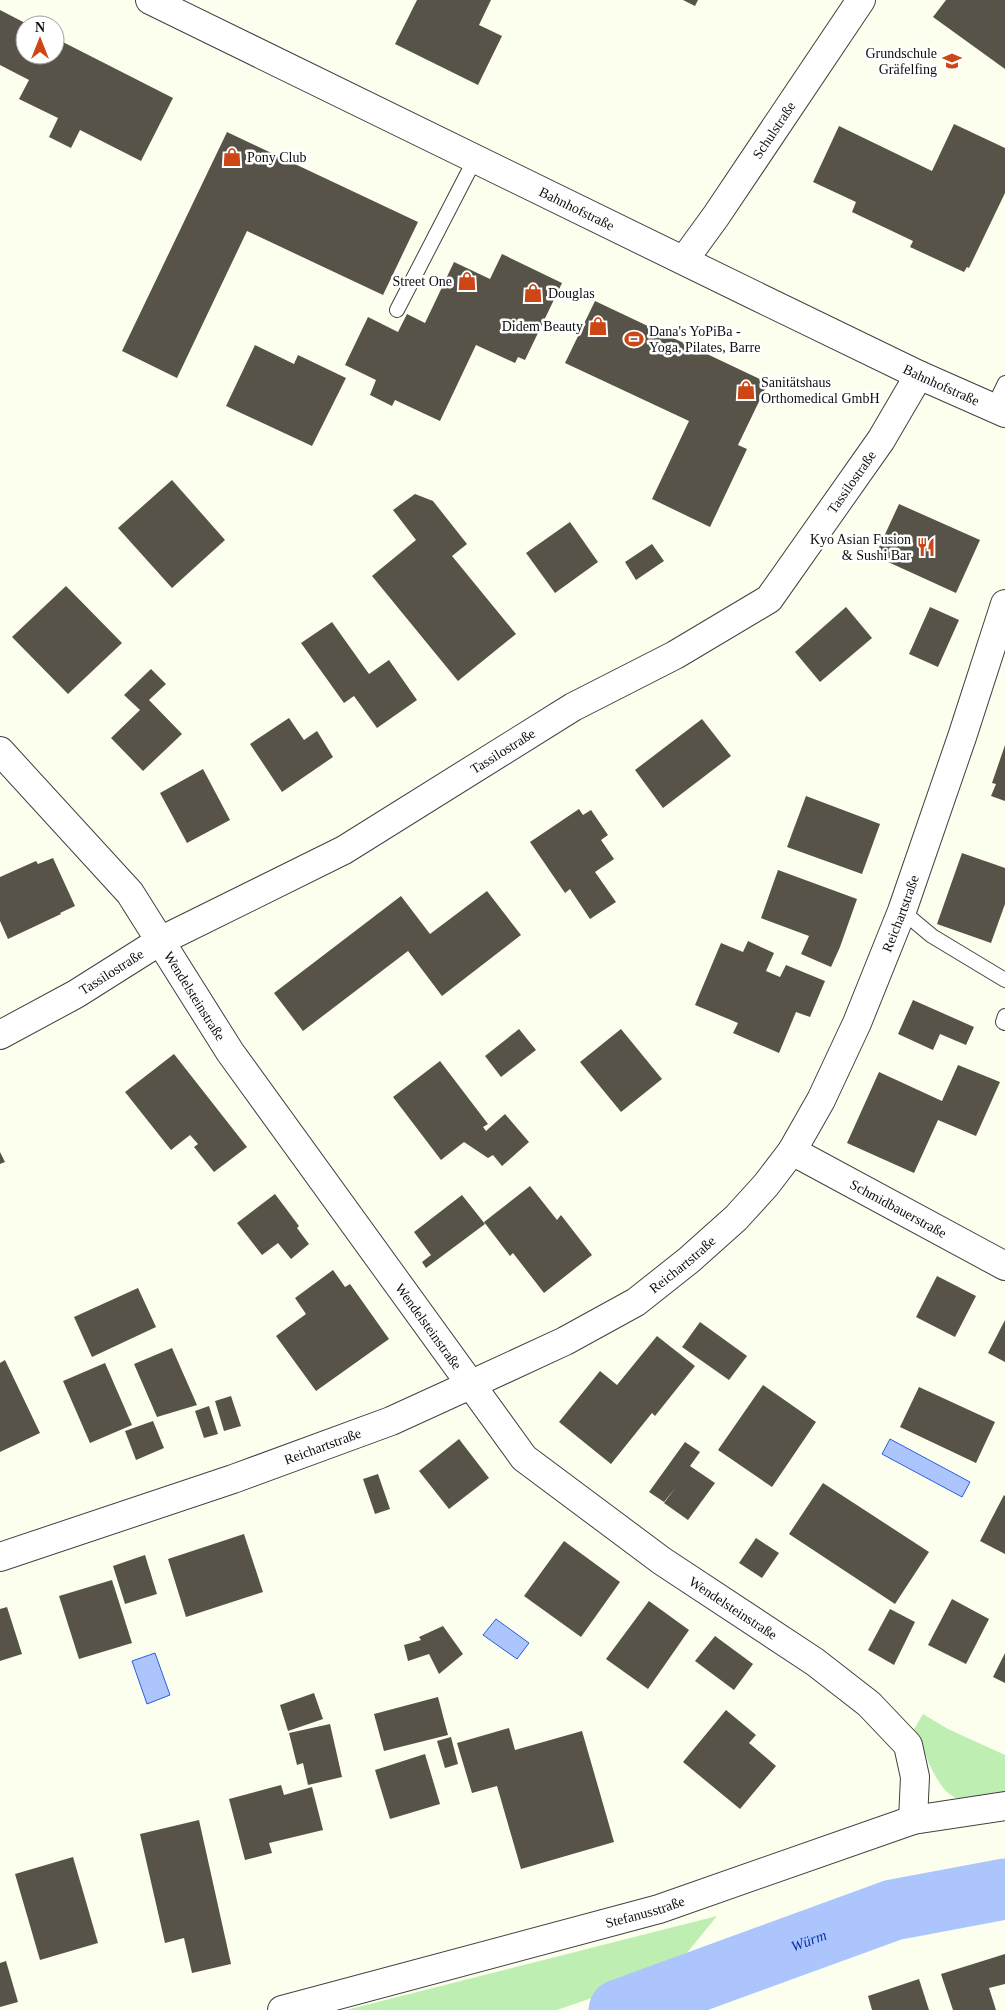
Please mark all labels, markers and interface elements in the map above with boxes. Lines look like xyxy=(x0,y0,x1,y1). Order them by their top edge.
north arrow xyxy=(15,15,65,65)
text: N xyxy=(35,20,45,35)
place label: Grundschule Gräfelfing xyxy=(865,46,937,77)
school or university icon: Grundschule Gräfelfing xyxy=(941,50,963,72)
street label: Schulstraße xyxy=(749,99,798,161)
shop icon: Pony Club xyxy=(221,146,243,168)
place label: Pony Club xyxy=(247,150,307,165)
street label: Bahnhofstraße xyxy=(537,184,617,233)
shop icon: Street One xyxy=(456,270,478,292)
place label: Street One xyxy=(393,274,452,289)
shop icon: Douglas xyxy=(522,282,544,304)
place label: Douglas xyxy=(548,286,595,301)
shop icon: Didem Beauty xyxy=(587,315,609,337)
place label: Didem Beauty xyxy=(502,319,583,334)
place label: Dana's YoPiBa - Yoga, Pilates, Barre xyxy=(649,324,760,355)
sports icon: Dana's YoPiBa - Yoga, Pilates, Barre xyxy=(623,328,645,350)
street label: Bahnhofstraße xyxy=(901,361,982,408)
place label: Sanitätshaus Orthomedical GmbH xyxy=(761,375,880,406)
shop icon: Sanitätshaus Orthomedical GmbH xyxy=(735,379,757,401)
street label: Tassilostraße xyxy=(824,448,879,516)
place label: Kyo Asian Fusion & Sushi Bar xyxy=(810,532,911,563)
restaurant icon: Kyo Asian Fusion & Sushi Bar xyxy=(915,536,937,558)
street label: Tassilostraße xyxy=(468,725,538,777)
street label: Reichartstraße xyxy=(879,873,921,954)
street label: Tassilostraße xyxy=(76,946,146,998)
street label: Wendelsteinstraße xyxy=(161,949,228,1043)
street label: Schmidbauerstraße xyxy=(848,1176,949,1241)
street label: Reichartstraße xyxy=(646,1233,718,1296)
street label: Wendelsteinstraße xyxy=(393,1280,465,1372)
street label: Reichartstraße xyxy=(282,1425,363,1467)
street label: Wendelsteinstraße xyxy=(686,1573,780,1642)
street label: Stefanusstraße xyxy=(604,1893,687,1931)
water label: Würm xyxy=(789,1927,829,1955)

